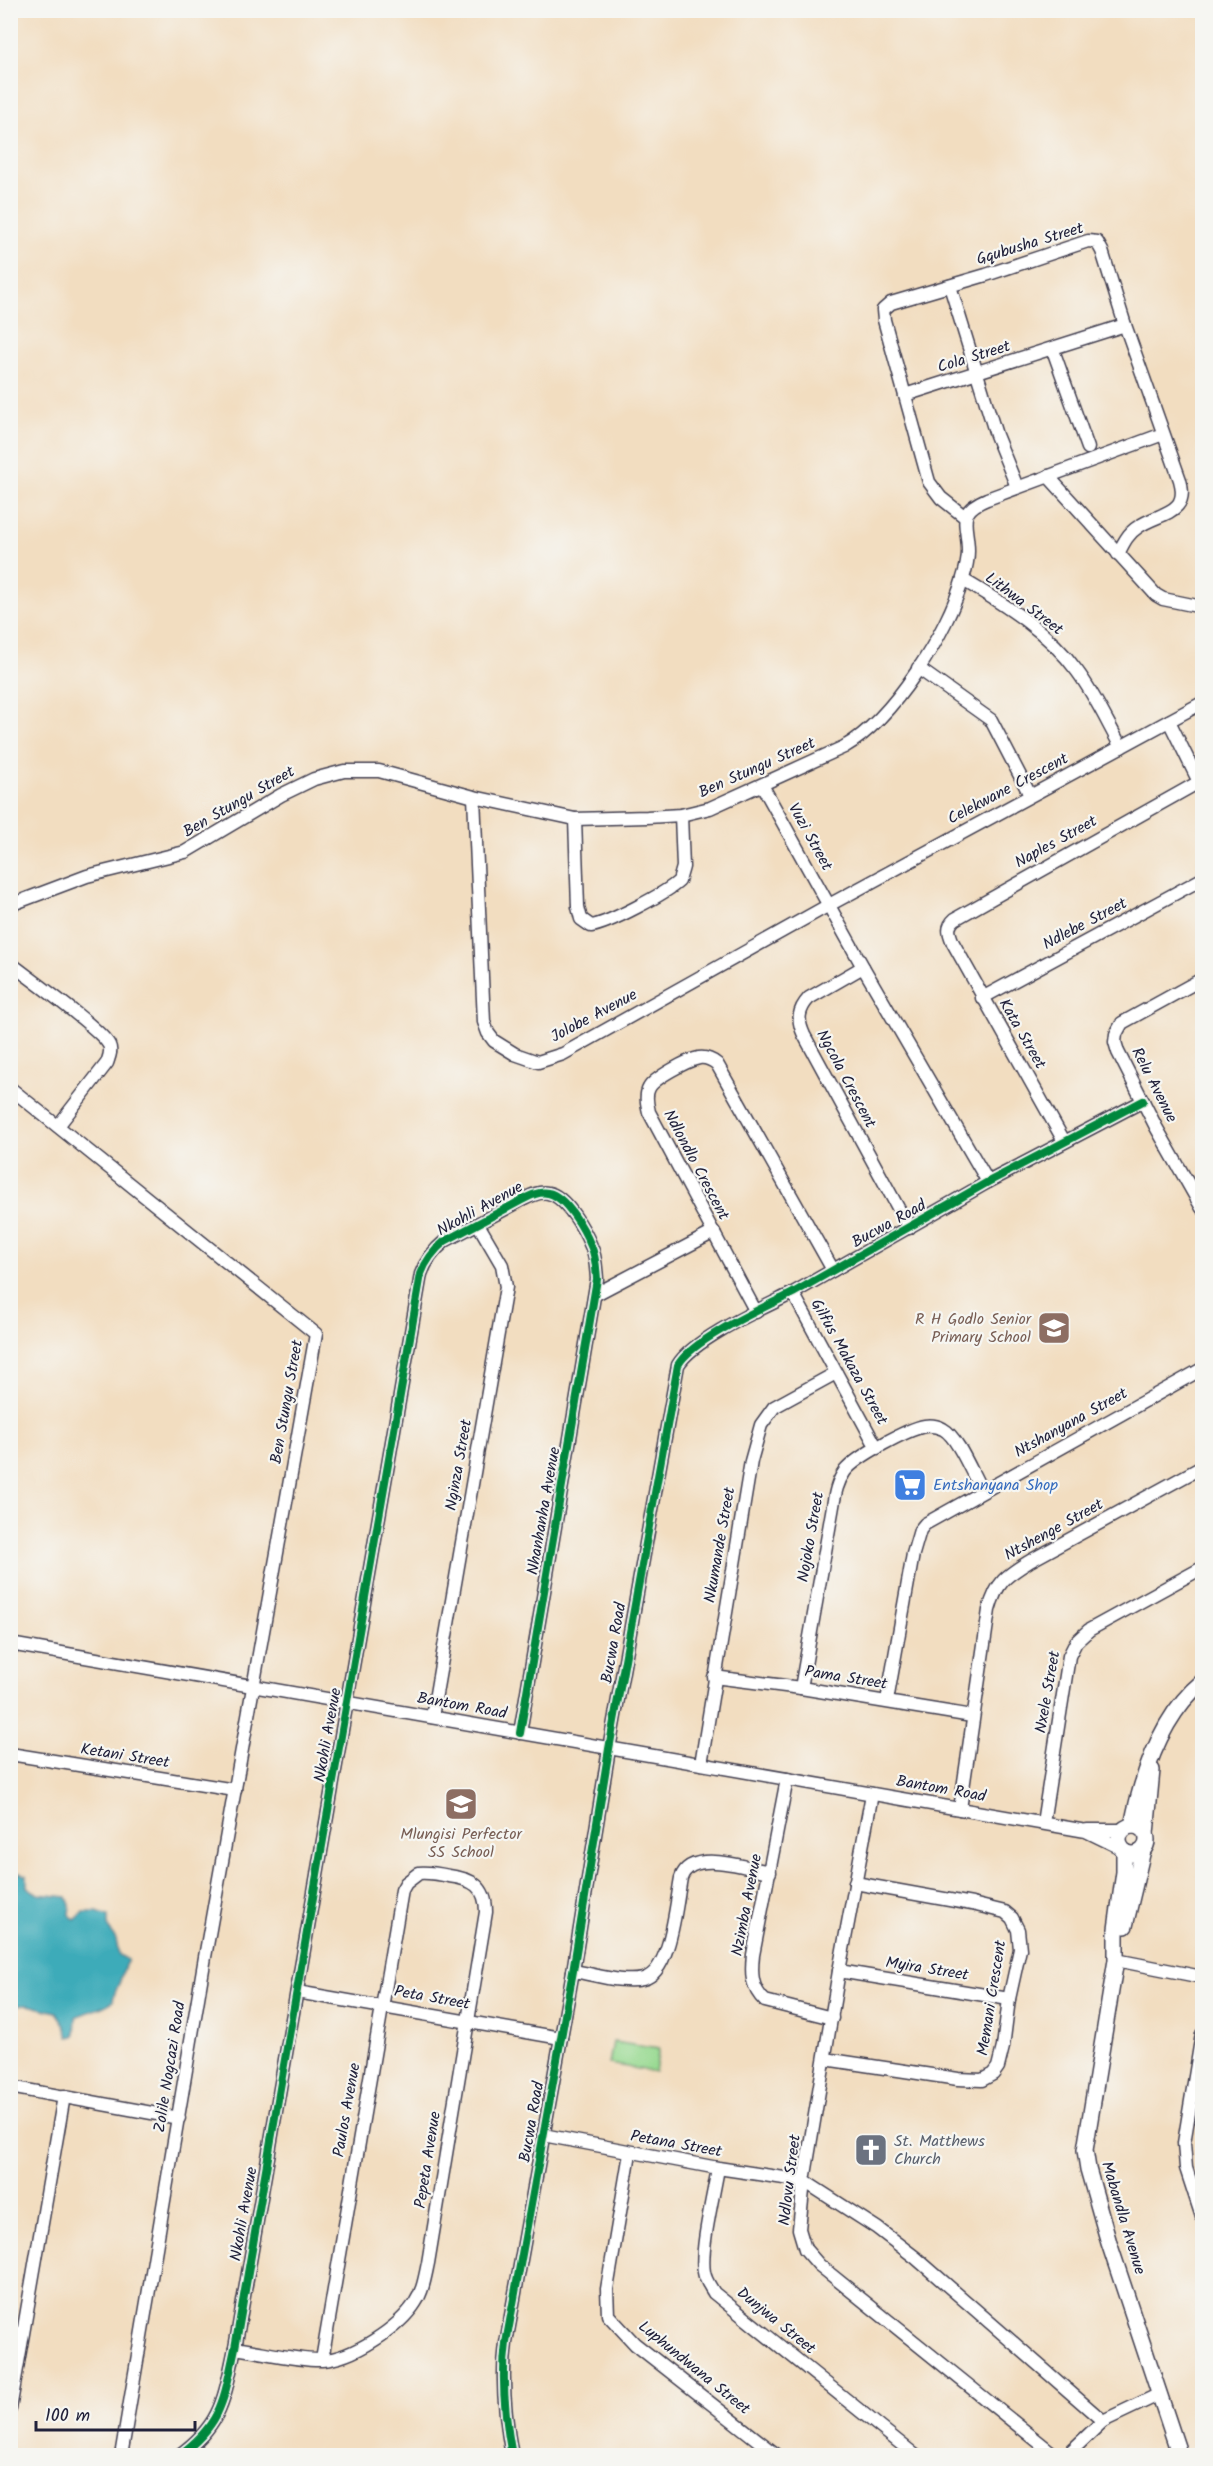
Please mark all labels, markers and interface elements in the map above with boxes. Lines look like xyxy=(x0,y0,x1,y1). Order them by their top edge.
street label: Gqubusha Street xyxy=(973,216,1088,272)
street label: Cola Street xyxy=(934,334,1014,380)
street label: Lithwa Street xyxy=(980,566,1069,642)
street label: Ben Stungu Street xyxy=(695,731,820,805)
street label: Celekwane Crescent xyxy=(943,746,1074,831)
street label: Ben Stungu Street xyxy=(178,759,300,844)
street label: Vuzi Street xyxy=(781,799,839,876)
street label: Naples Street xyxy=(1010,809,1103,875)
street label: Ndlebe Street xyxy=(1038,891,1132,957)
street label: Jolobe Avenue xyxy=(546,983,642,1049)
street label: Kata Street xyxy=(992,994,1053,1075)
street label: Ngcola Crescent xyxy=(809,1025,883,1134)
street label: Relu Avenue xyxy=(1124,1043,1184,1127)
street label: Ndlondlo Crescent xyxy=(656,1105,736,1225)
street label: Nkohli Avenue xyxy=(432,1175,528,1243)
street label: Bucwa Road xyxy=(847,1193,932,1255)
street label: Gilfus Makaza Street xyxy=(804,1294,895,1430)
place label: R H Godlo Senior Primary School xyxy=(915,1307,1033,1350)
school or university icon: R H Godlo Senior Primary School xyxy=(1036,1310,1072,1346)
street label: Ben Stungu Street xyxy=(264,1337,310,1466)
street label: Ntshanyana Street xyxy=(1010,1381,1133,1465)
street label: Nginza Street xyxy=(439,1417,479,1513)
street label: Nhanhanha Avenue xyxy=(520,1445,568,1577)
supermarket icon: Entshanyana Shop xyxy=(892,1467,928,1503)
place label: Entshanyana Shop xyxy=(933,1473,1058,1498)
street label: Nkumande Street xyxy=(698,1484,743,1605)
street label: Nojoko Street xyxy=(791,1489,831,1584)
street label: Ntshenge Street xyxy=(1000,1492,1109,1568)
street label: Bucwa Road xyxy=(595,1600,634,1685)
street label: Nxele Street xyxy=(1028,1648,1068,1735)
street label: Pama Street xyxy=(803,1659,890,1697)
street label: Nkohli Avenue xyxy=(307,1686,349,1784)
street label: Bantom Road xyxy=(415,1686,510,1726)
street label: Ketani Street xyxy=(79,1737,172,1775)
street label: Bantom Road xyxy=(894,1769,989,1809)
school or university icon: Mlungisi Perfector SS School xyxy=(443,1786,479,1822)
place label: Mlungisi Perfector SS School xyxy=(400,1822,523,1865)
street label: Nzimba Avenue xyxy=(725,1852,769,1958)
street label: Memani Crescent xyxy=(971,1938,1014,2058)
street label: Myira Street xyxy=(884,1950,971,1988)
street label: Peta Street xyxy=(392,1979,473,2017)
street label: Zolile Nogcazi Road xyxy=(147,1999,193,2134)
street label: Paulos Avenue xyxy=(326,2061,368,2159)
street label: Bucwa Road xyxy=(513,2079,552,2164)
street label: Pepeta Avenue xyxy=(408,2110,448,2210)
street label: Petana Street xyxy=(628,2124,725,2164)
place label: St. Matthews Church xyxy=(894,2129,985,2172)
street label: Ndlovu Street xyxy=(772,2132,808,2227)
church icon: St. Matthews Church xyxy=(853,2132,889,2168)
street label: Mabandla Avenue xyxy=(1094,2158,1152,2278)
street label: Nkohli Avenue xyxy=(223,2165,265,2263)
street label: Dunjwa Street xyxy=(731,2281,822,2361)
street label: Luphundwana Street xyxy=(632,2315,756,2422)
scale bar xyxy=(36,2394,195,2432)
text: 100 m xyxy=(45,2402,90,2431)

